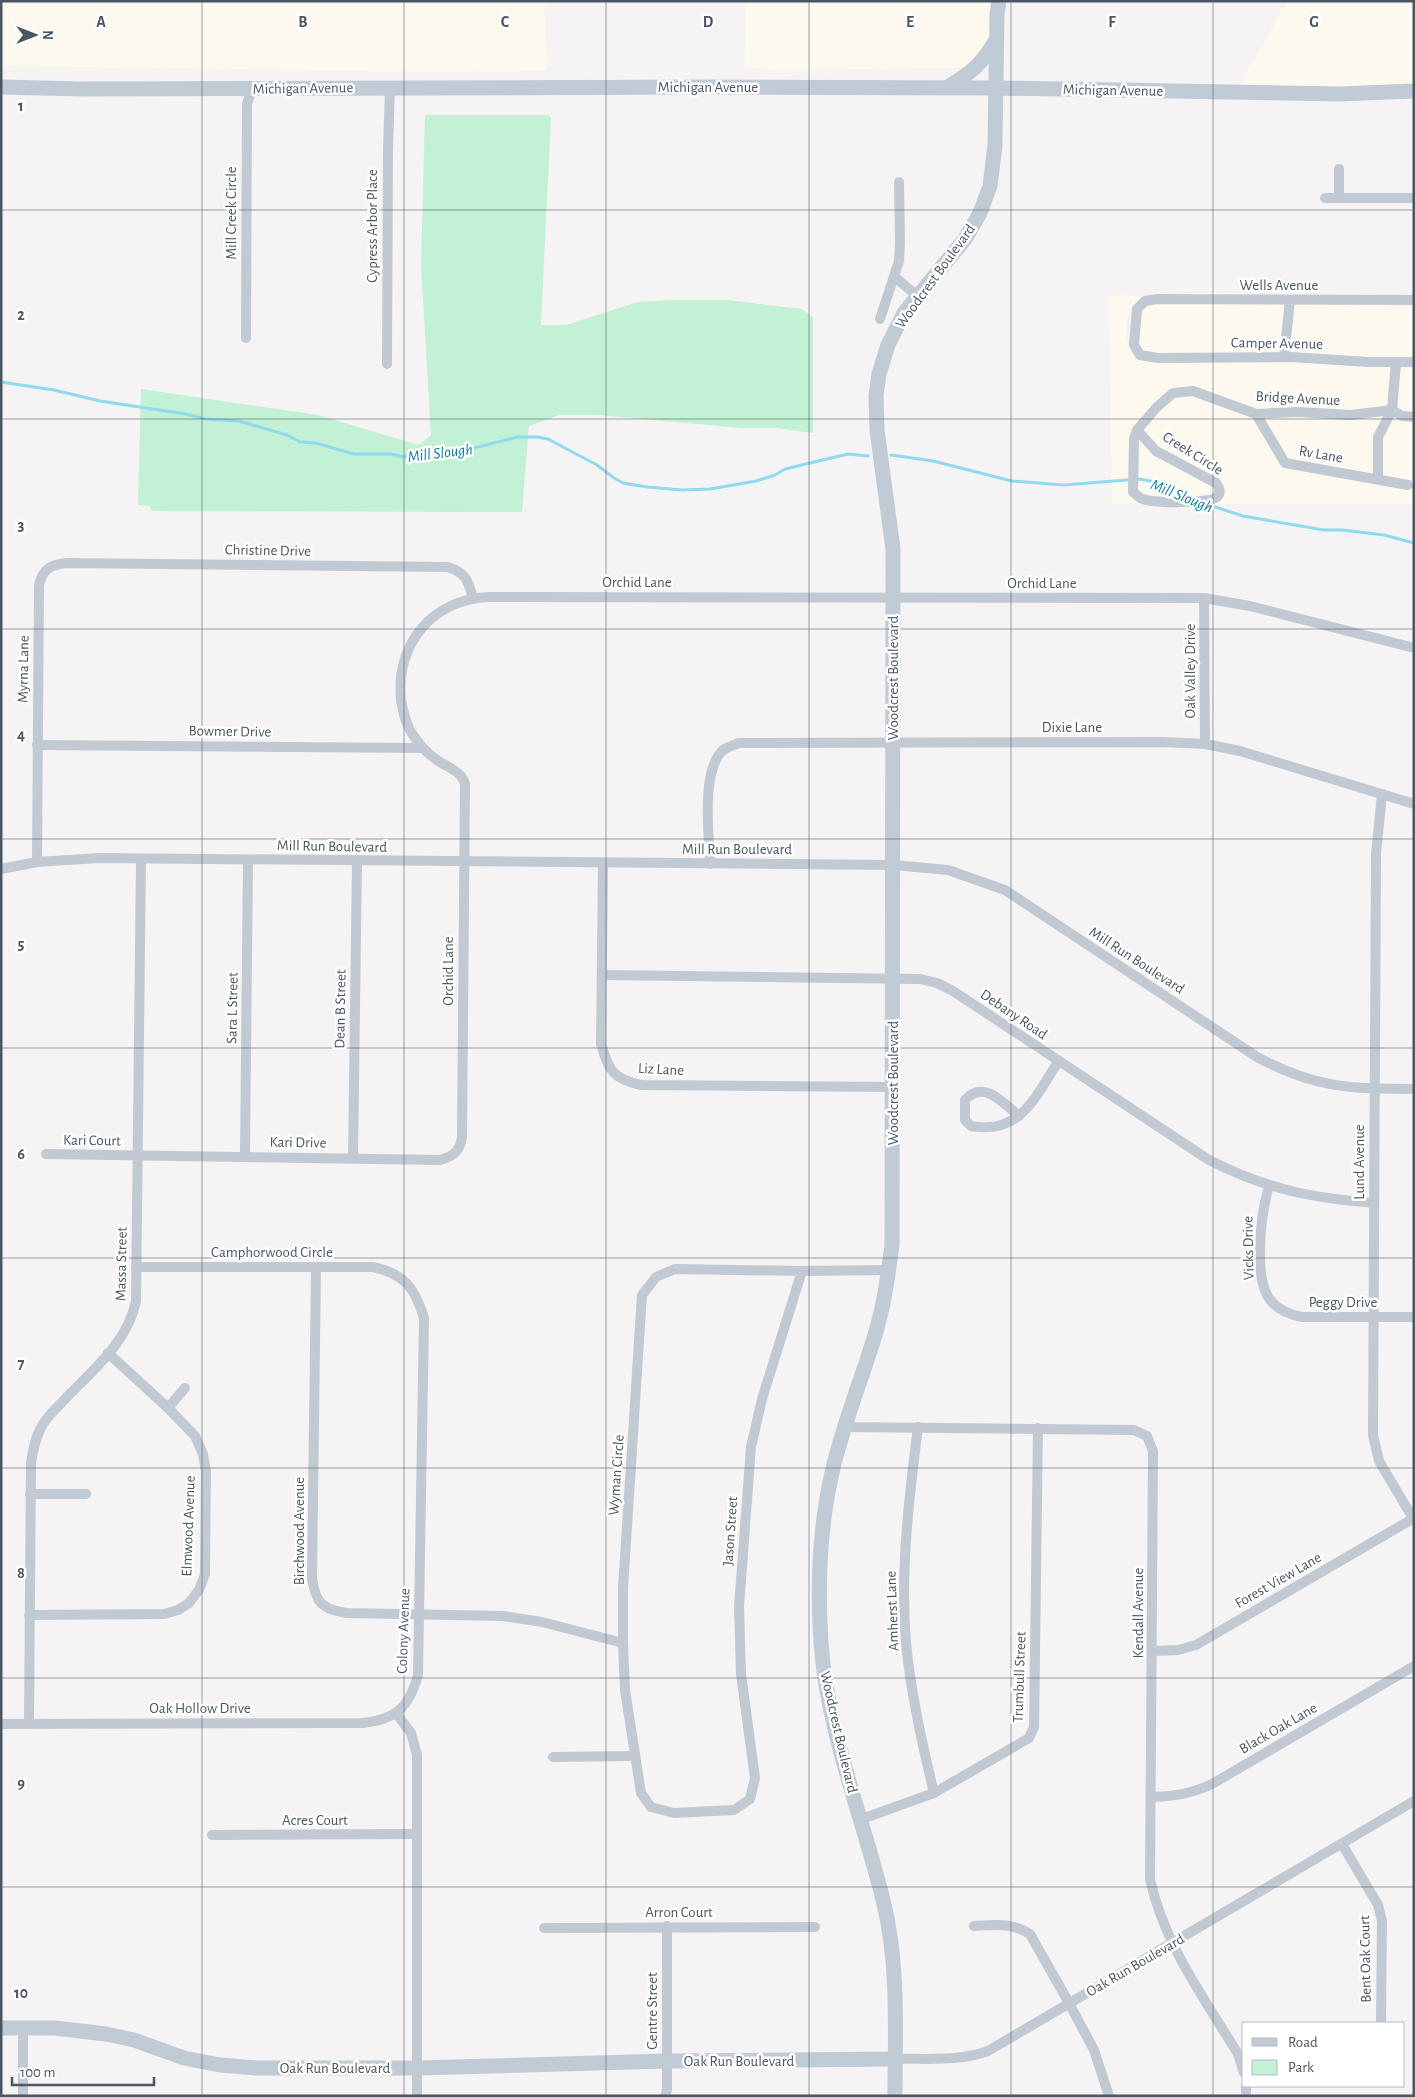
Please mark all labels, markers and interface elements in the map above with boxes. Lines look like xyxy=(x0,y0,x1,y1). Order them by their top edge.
north arrow xyxy=(10,10,60,60)
text: A xyxy=(96,14,106,30)
text: B xyxy=(298,14,308,30)
text: C xyxy=(501,14,510,30)
text: D xyxy=(703,14,714,30)
text: E xyxy=(906,14,914,30)
text: F xyxy=(1108,14,1116,30)
text: G xyxy=(1309,14,1319,30)
text: N xyxy=(40,30,54,40)
street label: Michigan Avenue xyxy=(253,80,353,97)
street label: Michigan Avenue xyxy=(658,80,758,95)
street label: Michigan Avenue xyxy=(1063,82,1163,99)
text: 1 xyxy=(18,98,24,114)
street label: Mill Creek Circle xyxy=(224,166,239,260)
street label: Cypress Arbor Place xyxy=(365,169,380,283)
street label: Woodcrest Boulevard xyxy=(893,221,978,331)
street label: Wells Avenue xyxy=(1240,278,1318,293)
text: 2 xyxy=(17,307,25,323)
street label: Camper Avenue xyxy=(1231,335,1323,352)
street label: Bridge Avenue xyxy=(1255,389,1341,408)
street label: Creek Circle xyxy=(1160,429,1226,478)
water label: Mill Slough xyxy=(407,441,474,465)
street label: Rv Lane xyxy=(1298,443,1344,466)
water label: Mill Slough xyxy=(1148,476,1215,516)
text: 3 xyxy=(18,517,25,533)
street label: Christine Drive xyxy=(225,542,311,559)
street label: Orchid Lane xyxy=(602,575,672,590)
street label: Orchid Lane xyxy=(1007,576,1077,591)
street label: Woodcrest Boulevard xyxy=(886,616,901,740)
street label: Oak Valley Drive xyxy=(1183,624,1198,718)
street label: Myrna Lane xyxy=(15,635,32,703)
street label: Dixie Lane xyxy=(1042,720,1102,735)
street label: Bowmer Drive xyxy=(189,723,272,740)
text: 4 xyxy=(17,727,25,743)
street label: Mill Run Boulevard xyxy=(277,838,387,855)
street label: Mill Run Boulevard xyxy=(682,842,792,857)
street label: Mill Run Boulevard xyxy=(1086,924,1187,997)
text: 5 xyxy=(18,936,25,952)
street label: Orchid Lane xyxy=(441,936,456,1006)
street label: Dean B Street xyxy=(332,969,349,1049)
street label: Sara L Street xyxy=(224,972,241,1044)
street label: Debany Road xyxy=(977,987,1050,1042)
street label: Woodcrest Boulevard xyxy=(886,1021,901,1145)
street label: Liz Lane xyxy=(638,1061,685,1078)
street label: Lund Avenue xyxy=(1352,1124,1367,1200)
street label: Kari Court xyxy=(63,1132,121,1149)
street label: Kari Drive xyxy=(269,1135,327,1150)
text: 6 xyxy=(17,1146,25,1162)
street label: Vicks Drive xyxy=(1240,1216,1257,1280)
street label: Massa Street xyxy=(113,1226,130,1301)
street label: Camphorwood Circle xyxy=(211,1245,333,1260)
street label: Peggy Drive xyxy=(1309,1295,1377,1310)
text: 7 xyxy=(18,1356,25,1372)
street label: Wyman Circle xyxy=(606,1434,627,1516)
street label: Elmwood Avenue xyxy=(179,1475,198,1577)
street label: Birchwood Avenue xyxy=(292,1477,307,1585)
street label: Jason Street xyxy=(721,1496,740,1566)
street label: Forest View Lane xyxy=(1232,1550,1324,1611)
text: 8 xyxy=(17,1565,25,1581)
street label: Kendall Avenue xyxy=(1131,1568,1146,1658)
street label: Amherst Lane xyxy=(884,1570,901,1652)
street label: Colony Avenue xyxy=(395,1588,412,1674)
street label: Trumbull Street xyxy=(1010,1631,1029,1723)
street label: Woodcrest Boulevard xyxy=(817,1670,860,1795)
street label: Black Oak Lane xyxy=(1237,1700,1320,1757)
street label: Oak Hollow Drive xyxy=(149,1701,251,1716)
text: 9 xyxy=(17,1775,25,1791)
street label: Acres Court xyxy=(282,1813,348,1828)
street label: Arron Court xyxy=(645,1905,713,1920)
street label: Bent Oak Court xyxy=(1357,1915,1374,2003)
street label: Oak Run Boulevard xyxy=(1084,1931,1187,2000)
street label: Gentre Street xyxy=(645,1972,660,2050)
text: 10 xyxy=(14,1985,28,2001)
legend xyxy=(1242,2022,1405,2087)
text: Road xyxy=(1288,2035,1318,2050)
scale bar xyxy=(12,2054,155,2086)
street label: Oak Run Boulevard xyxy=(684,2054,794,2069)
text: Park xyxy=(1288,2060,1314,2075)
street label: Oak Run Boulevard xyxy=(280,2061,390,2076)
text: 100 m xyxy=(20,2065,55,2080)

